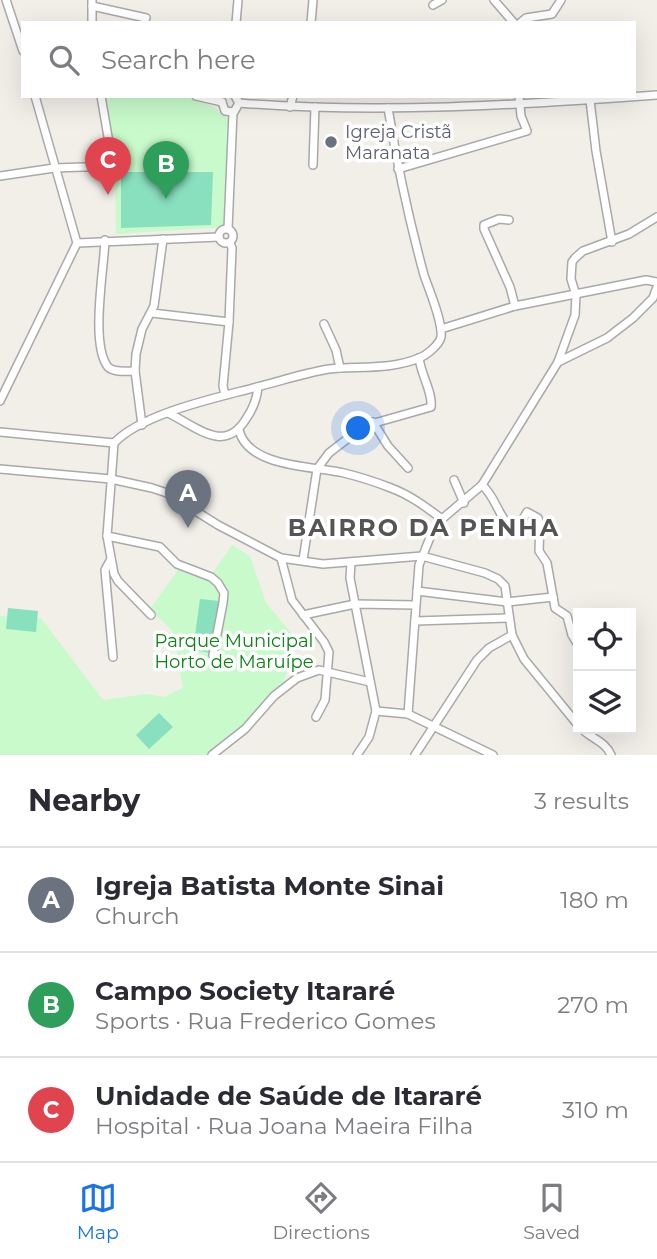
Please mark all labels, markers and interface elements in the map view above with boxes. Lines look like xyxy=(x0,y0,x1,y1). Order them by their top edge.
search box xyxy=(21,21,636,98)
icon: search xyxy=(45,41,83,79)
text: Search here xyxy=(101,44,256,76)
place label: Igreja Cristã Maranata xyxy=(345,121,452,164)
marker: Igreja Cristã Maranata xyxy=(323,134,339,150)
pin: C xyxy=(85,137,131,195)
pin: B xyxy=(143,141,189,199)
your location xyxy=(341,411,375,445)
pin: A xyxy=(165,470,211,528)
district label: BAIRRO DA PENHA xyxy=(288,513,560,542)
map controls xyxy=(573,608,636,734)
button: locate xyxy=(573,608,636,671)
park label: Parque Municipal Horto de Maruípe xyxy=(154,630,314,673)
button: layers xyxy=(573,671,636,734)
text: Nearby xyxy=(28,782,140,819)
text: 3 results xyxy=(534,787,629,815)
text: Igreja Batista Monte Sinai xyxy=(95,870,444,902)
text: A xyxy=(42,886,60,914)
text: 180 m xyxy=(560,886,629,914)
text: Church xyxy=(95,902,180,930)
text: Campo Society Itararé xyxy=(95,975,395,1007)
text: B xyxy=(42,991,60,1019)
text: 270 m xyxy=(557,991,629,1019)
text: Sports · Rua Frederico Gomes xyxy=(95,1007,436,1035)
text: Unidade de Saúde de Itararé xyxy=(95,1080,482,1112)
text: C xyxy=(43,1096,59,1124)
text: 310 m xyxy=(562,1096,629,1124)
text: Hospital · Rua Joana Maeira Filha xyxy=(95,1112,473,1140)
tab: Map xyxy=(77,1179,119,1244)
tab: Directions xyxy=(272,1179,370,1244)
tab: Saved xyxy=(523,1179,580,1244)

